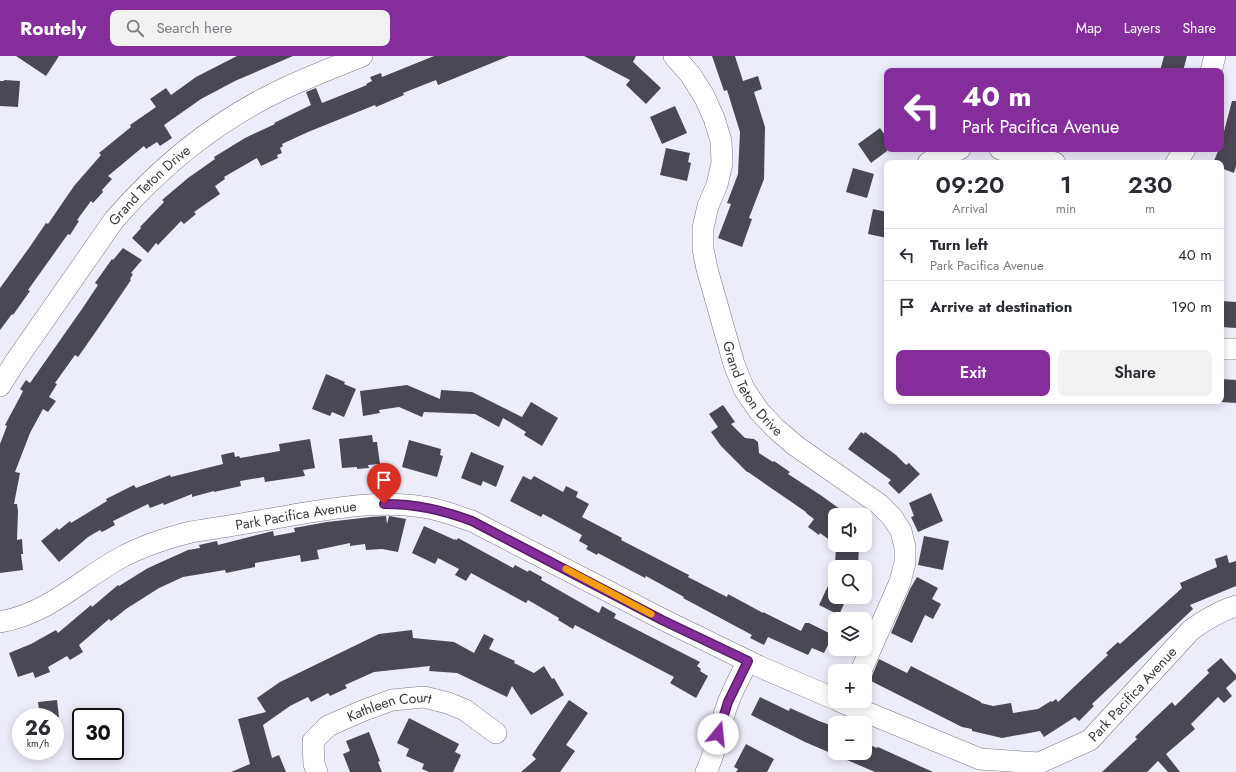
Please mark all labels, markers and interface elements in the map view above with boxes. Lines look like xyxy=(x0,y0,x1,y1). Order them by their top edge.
search box xyxy=(110,10,390,46)
text: Routely xyxy=(20,15,86,42)
icon: search xyxy=(124,17,146,39)
text: Search here xyxy=(156,17,232,39)
text: Map xyxy=(1076,18,1102,38)
text: Layers xyxy=(1124,18,1160,38)
text: Share xyxy=(1182,18,1216,38)
text: 40 m xyxy=(962,76,1031,117)
icon: left xyxy=(896,84,948,136)
text: Park Pacifica Avenue xyxy=(962,114,1119,140)
street label: Grand Teton Drive xyxy=(104,140,195,230)
text: 09:20 xyxy=(935,167,1004,202)
text: 1 xyxy=(1060,167,1072,202)
text: 230 xyxy=(1128,167,1173,202)
text: Arrival xyxy=(952,199,988,218)
text: min xyxy=(1056,199,1076,218)
text: m xyxy=(1145,199,1155,218)
text: Turn left xyxy=(930,234,988,256)
icon: left xyxy=(896,244,918,266)
text: 40 m xyxy=(1178,244,1212,266)
text: Park Pacifica Avenue xyxy=(930,256,1044,275)
icon: arrive xyxy=(896,296,918,318)
text: Arrive at destination xyxy=(930,296,1072,318)
text: 190 m xyxy=(1171,296,1212,318)
street label: Grand Teton Drive xyxy=(718,339,787,441)
button: Exit xyxy=(896,350,1050,396)
button: Share xyxy=(1058,350,1212,396)
pin xyxy=(367,463,401,504)
icon: arrive xyxy=(373,469,395,491)
street label: Park Pacifica Avenue xyxy=(234,496,357,535)
map controls xyxy=(828,508,872,760)
button: sound xyxy=(828,508,872,552)
button: search xyxy=(828,560,872,604)
button: layers xyxy=(828,612,872,656)
street label: Park Pacifica Avenue xyxy=(1083,642,1181,746)
button: + xyxy=(828,664,872,708)
street label: Kathleen Court xyxy=(344,687,434,726)
speed limit sign: 30 xyxy=(72,708,124,760)
position arrow xyxy=(697,713,739,755)
text: 26 xyxy=(25,714,51,743)
button: − xyxy=(828,716,872,760)
text: km/h xyxy=(27,736,49,751)

